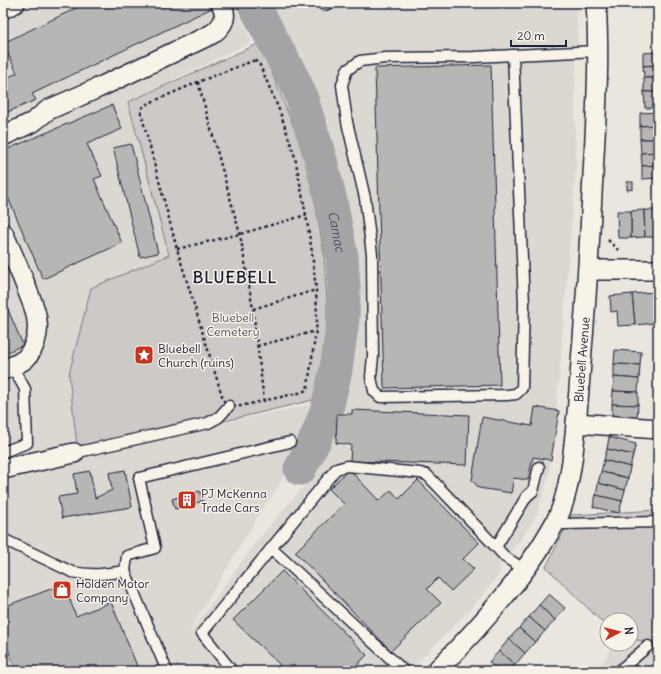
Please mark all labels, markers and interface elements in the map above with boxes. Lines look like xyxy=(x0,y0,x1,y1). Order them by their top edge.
scale bar xyxy=(511,22,566,48)
text: 20 m xyxy=(517,28,545,43)
water label: Camac xyxy=(325,210,350,255)
district label: BLUEBELL xyxy=(193,267,277,287)
park label: Bluebell Cemetery xyxy=(206,310,260,339)
street label: Bluebell Avenue xyxy=(571,316,592,403)
place label: Bluebell Church (ruins) xyxy=(158,341,234,370)
place icon: Bluebell Church (ruins) xyxy=(133,344,155,366)
place label: PJ McKenna Trade Cars xyxy=(201,486,267,515)
building icon: PJ McKenna Trade Cars xyxy=(176,489,198,511)
place label: Holden Motor Company xyxy=(76,576,149,605)
shop icon: Holden Motor Company xyxy=(51,579,73,601)
north arrow xyxy=(599,612,639,652)
text: N xyxy=(622,626,636,635)

